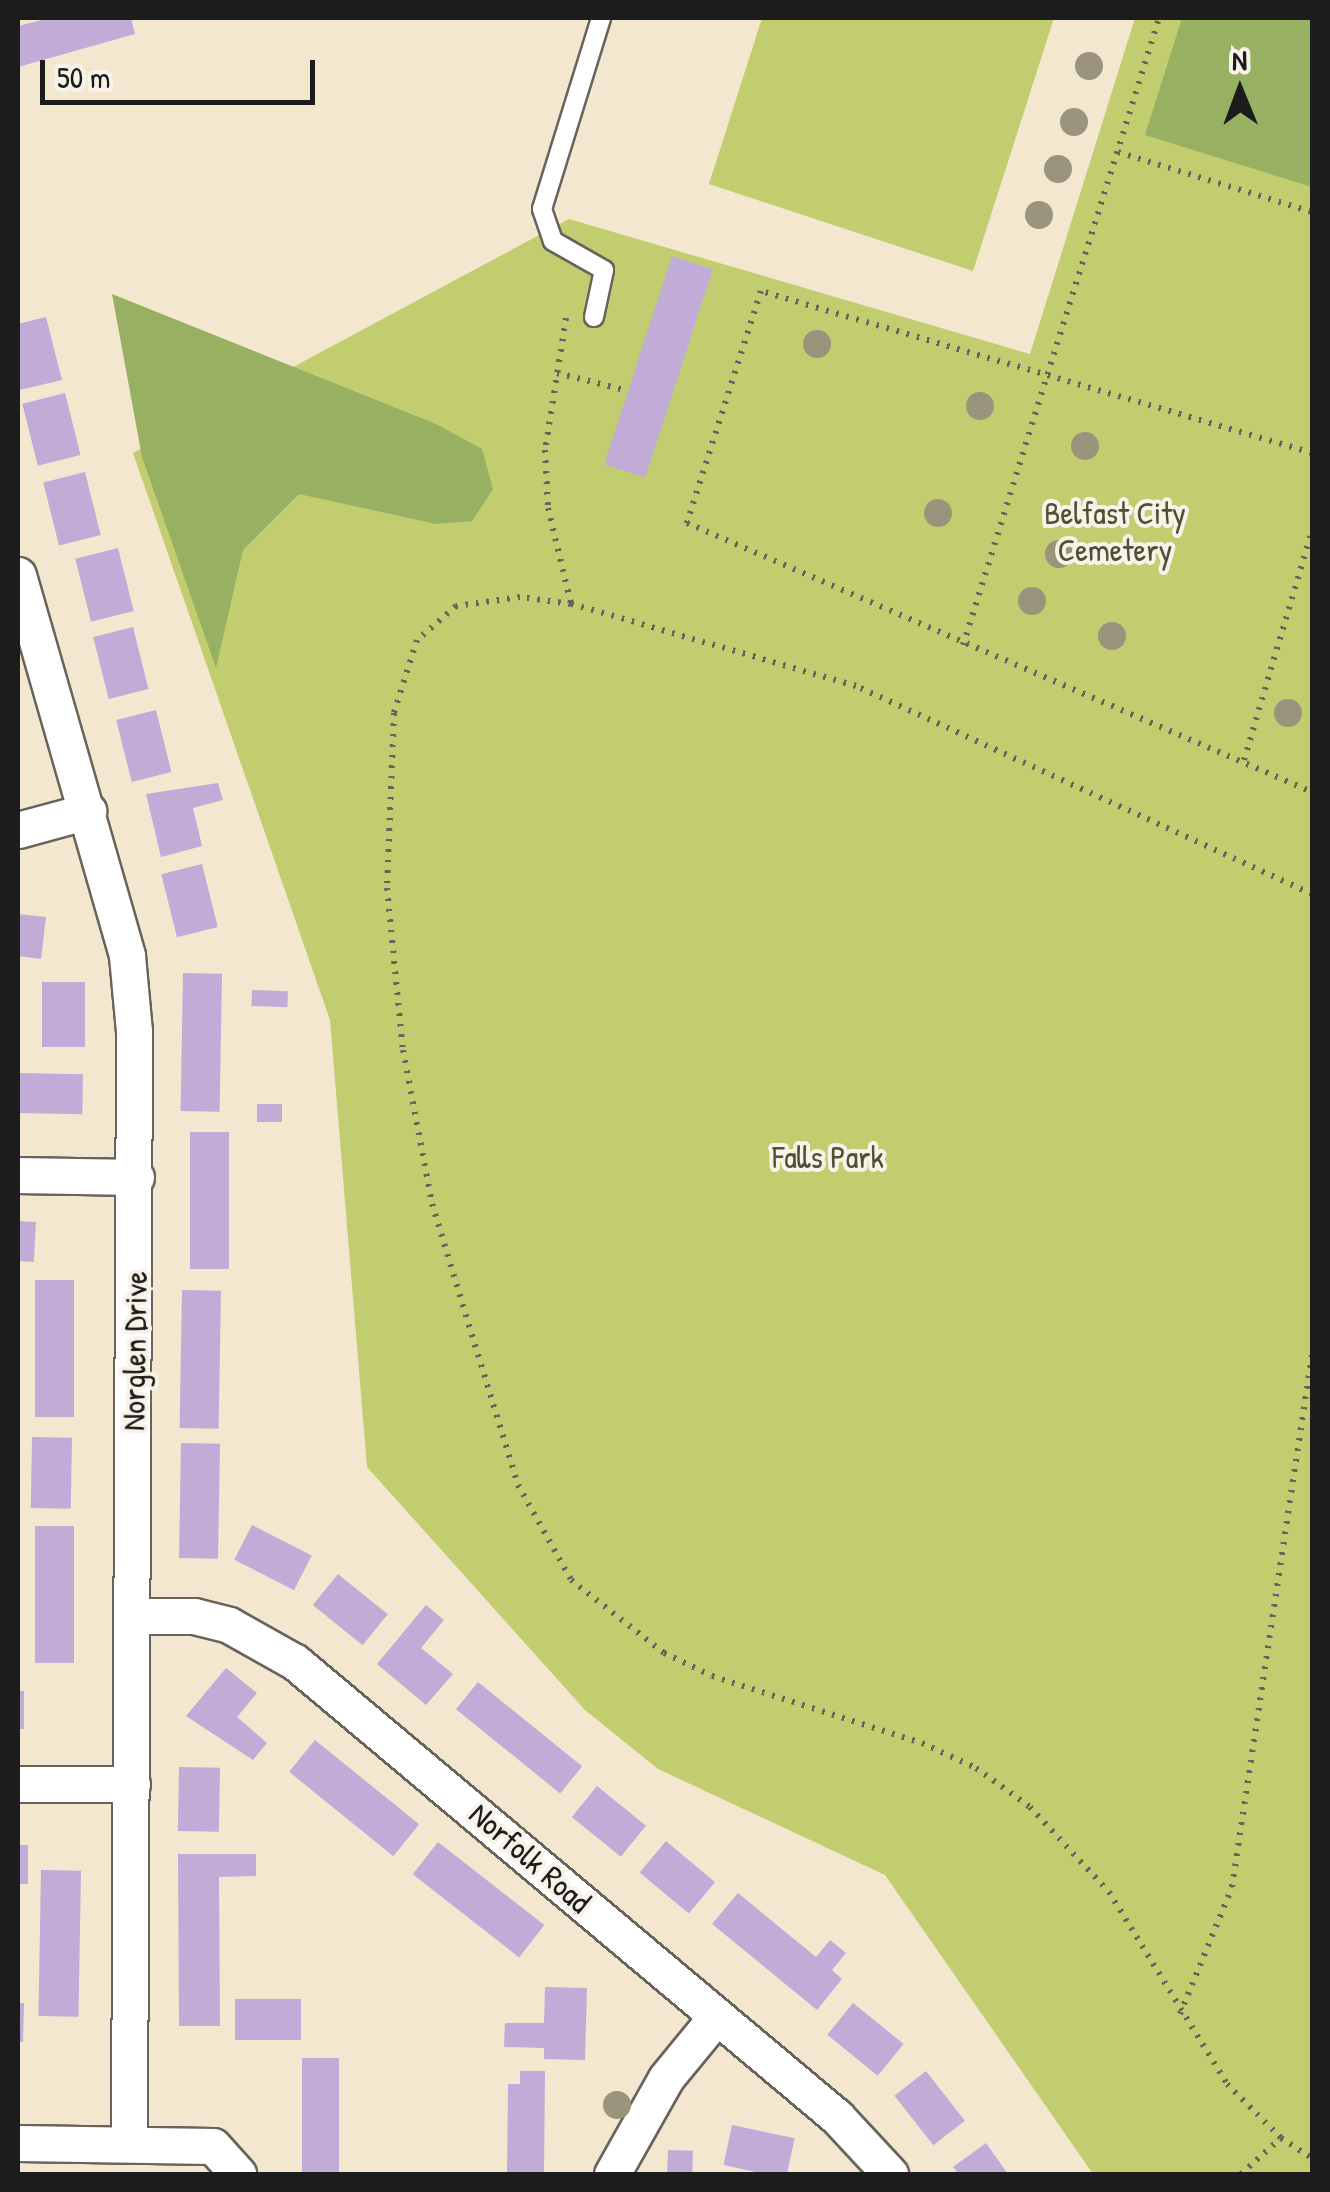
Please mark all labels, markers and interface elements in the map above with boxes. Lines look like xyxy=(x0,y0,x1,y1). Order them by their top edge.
scale bar xyxy=(45,40,320,102)
north arrow xyxy=(1190,40,1290,140)
text: N xyxy=(1232,41,1247,79)
text: 50 m xyxy=(57,57,110,97)
park label: Belfast City Cemetery xyxy=(1044,495,1186,570)
park label: Falls Park xyxy=(772,1138,884,1176)
street label: Norglen Drive xyxy=(114,1271,156,1431)
street label: Norfolk Road xyxy=(461,1795,599,1921)

